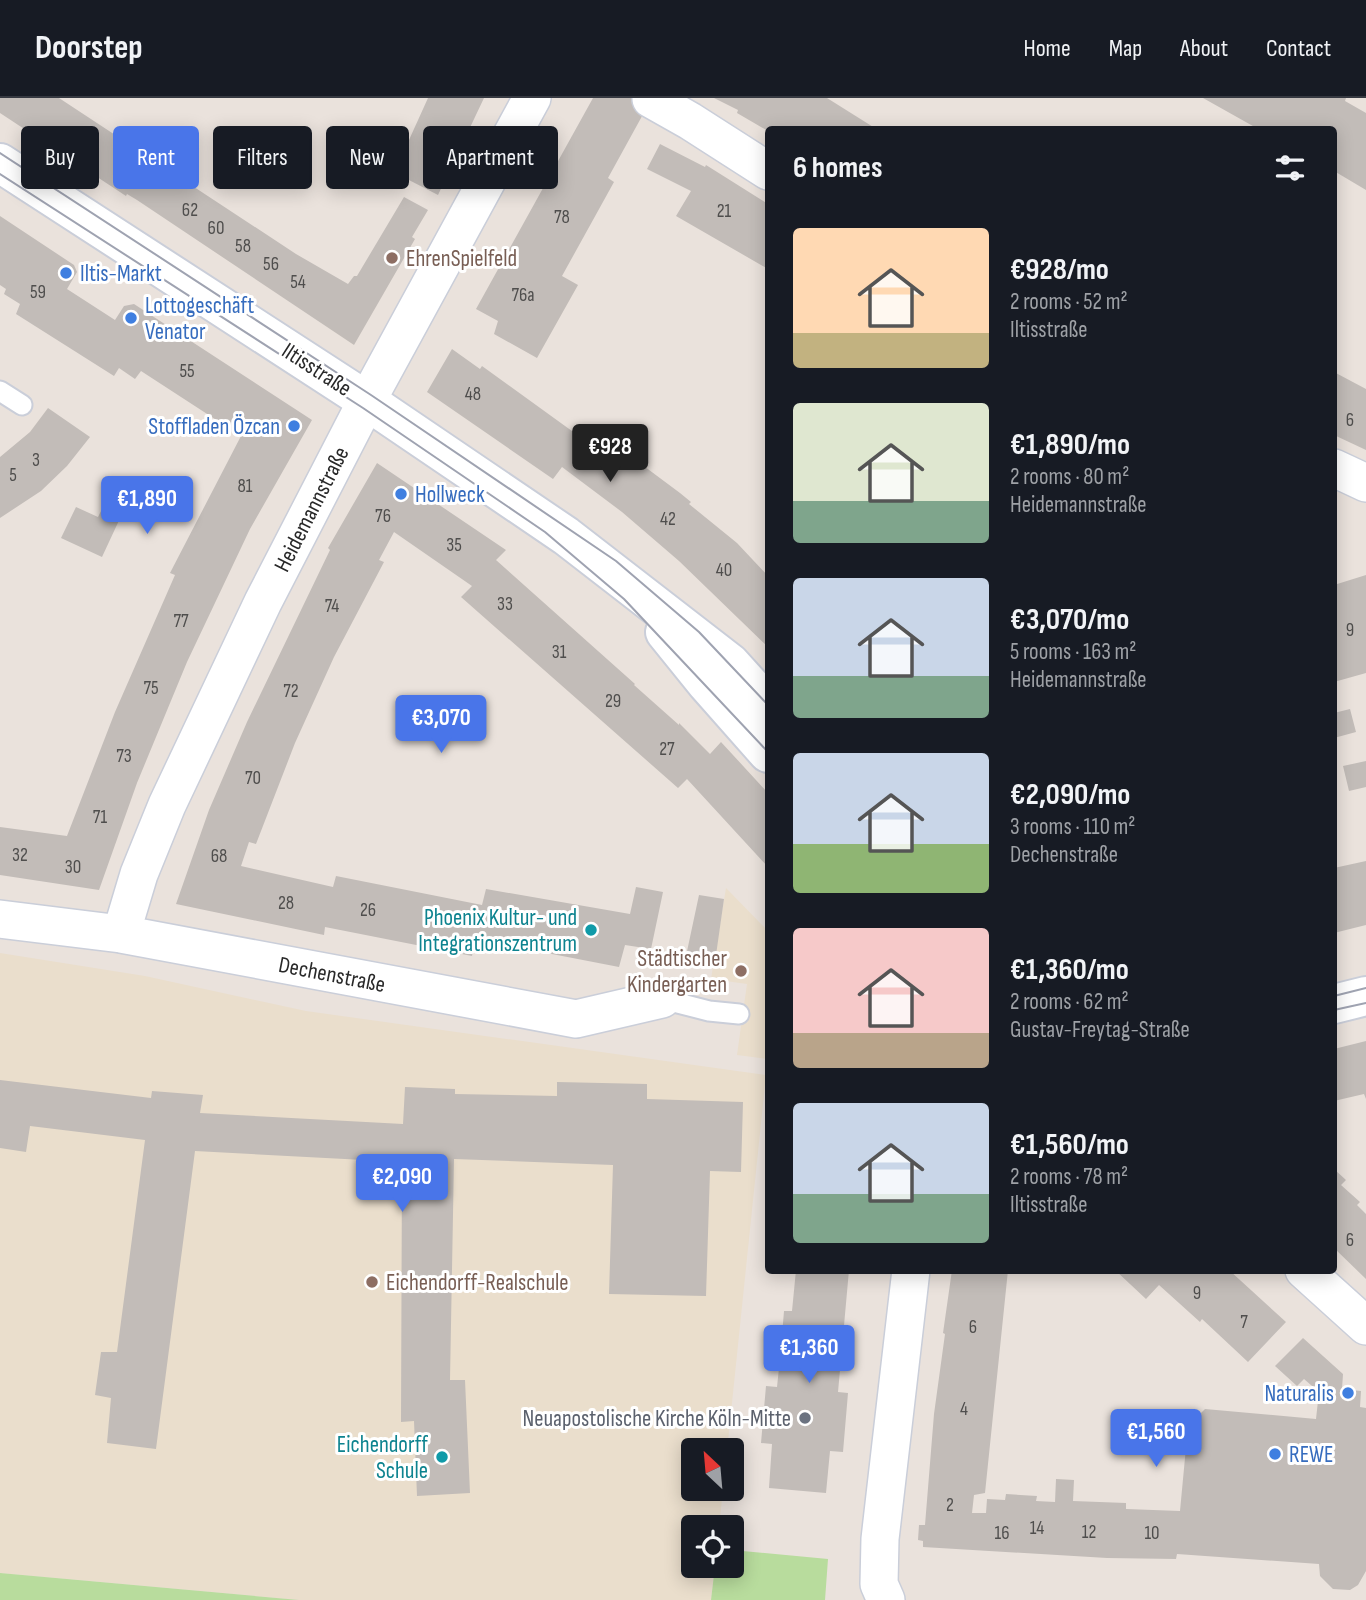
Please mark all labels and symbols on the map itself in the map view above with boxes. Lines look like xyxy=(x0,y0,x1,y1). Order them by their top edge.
house number: 62 xyxy=(182,199,198,222)
house number: 21 xyxy=(717,200,732,223)
house number: 78 xyxy=(554,206,570,229)
house number: 60 xyxy=(208,217,224,240)
house number: 58 xyxy=(235,235,251,258)
place label: EhrenSpielfeld xyxy=(406,245,517,273)
marker: EhrenSpielfeld xyxy=(384,250,400,266)
house number: 56 xyxy=(263,253,279,276)
place label: Iltis-Markt xyxy=(80,260,162,288)
marker: Iltis-Markt xyxy=(58,265,74,281)
house number: 54 xyxy=(290,271,306,294)
house number: 59 xyxy=(30,281,46,304)
house number: 76a xyxy=(511,284,535,307)
place label: Lottogeschäft Venator xyxy=(145,292,254,346)
marker: Lottogeschäft Venator xyxy=(123,310,139,326)
street label: Iltisstraße xyxy=(276,337,357,403)
house number: 55 xyxy=(179,360,195,383)
house number: 48 xyxy=(465,383,481,406)
house number: 6 xyxy=(1346,409,1354,432)
place label: Stoffladen Özcan xyxy=(148,413,280,441)
marker: Stoffladen Özcan xyxy=(286,418,302,434)
pin: €928 xyxy=(569,424,651,484)
street label: Heidemannstraße xyxy=(268,442,355,577)
house number: 3 xyxy=(32,449,40,472)
house number: 5 xyxy=(9,464,17,487)
house number: 81 xyxy=(238,475,253,498)
pin: €1,890 xyxy=(90,476,204,536)
place label: Hollweck xyxy=(415,481,485,509)
marker: Hollweck xyxy=(393,486,409,502)
house number: 76 xyxy=(375,505,391,528)
house number: 42 xyxy=(660,508,676,531)
house number: 35 xyxy=(446,534,462,557)
house number: 40 xyxy=(716,559,732,582)
house number: 33 xyxy=(497,593,513,616)
house number: 74 xyxy=(325,595,339,618)
house number: 77 xyxy=(173,610,189,633)
house number: 9 xyxy=(1346,619,1354,642)
house number: 31 xyxy=(552,641,567,664)
house number: 75 xyxy=(143,677,159,700)
house number: 72 xyxy=(283,680,299,703)
house number: 29 xyxy=(605,690,621,713)
pin: €3,070 xyxy=(384,696,498,755)
house number: 27 xyxy=(659,738,675,761)
house number: 73 xyxy=(116,745,132,768)
house number: 70 xyxy=(245,767,261,790)
house number: 71 xyxy=(93,806,108,829)
house number: 32 xyxy=(12,844,28,867)
house number: 68 xyxy=(211,845,227,868)
house number: 30 xyxy=(65,856,81,879)
house number: 28 xyxy=(278,892,294,915)
house number: 26 xyxy=(360,899,376,922)
place label: Phoenix Kultur- und Integrationszentrum xyxy=(418,904,577,958)
marker: Phoenix Kultur- und Integrationszentrum xyxy=(583,922,599,938)
place label: Städtischer Kindergarten xyxy=(627,945,727,999)
street label: Dechenstraße xyxy=(276,951,387,999)
marker: Städtischer Kindergarten xyxy=(733,963,749,979)
pin: €2,090 xyxy=(345,1154,459,1214)
house number: 6 xyxy=(1346,1229,1354,1252)
place label: Eichendorff-Realschule xyxy=(386,1269,569,1297)
marker: Eichendorff-Realschule xyxy=(364,1274,380,1290)
house number: 9 xyxy=(1193,1282,1201,1305)
house number: 7 xyxy=(1240,1311,1248,1334)
house number: 6 xyxy=(969,1316,977,1339)
pin: €1,360 xyxy=(752,1326,866,1385)
place label: Naturalis xyxy=(1264,1380,1334,1408)
marker: Naturalis xyxy=(1340,1385,1356,1401)
house number: 4 xyxy=(960,1398,968,1421)
place label: Neuapostolische Kirche Köln-Mitte xyxy=(523,1405,791,1433)
marker: Neuapostolische Kirche Köln-Mitte xyxy=(797,1410,813,1426)
pin: €1,560 xyxy=(1099,1410,1213,1469)
place label: Eichendorff Schule xyxy=(337,1431,429,1485)
north arrow xyxy=(681,1438,744,1502)
place label: REWE xyxy=(1289,1441,1334,1469)
marker: REWE xyxy=(1267,1446,1283,1462)
marker: Eichendorff Schule xyxy=(434,1449,450,1465)
house number: 2 xyxy=(946,1494,954,1517)
house number: 14 xyxy=(1030,1517,1044,1540)
house number: 12 xyxy=(1082,1521,1096,1544)
house number: 16 xyxy=(995,1522,1009,1545)
house number: 10 xyxy=(1144,1522,1160,1545)

